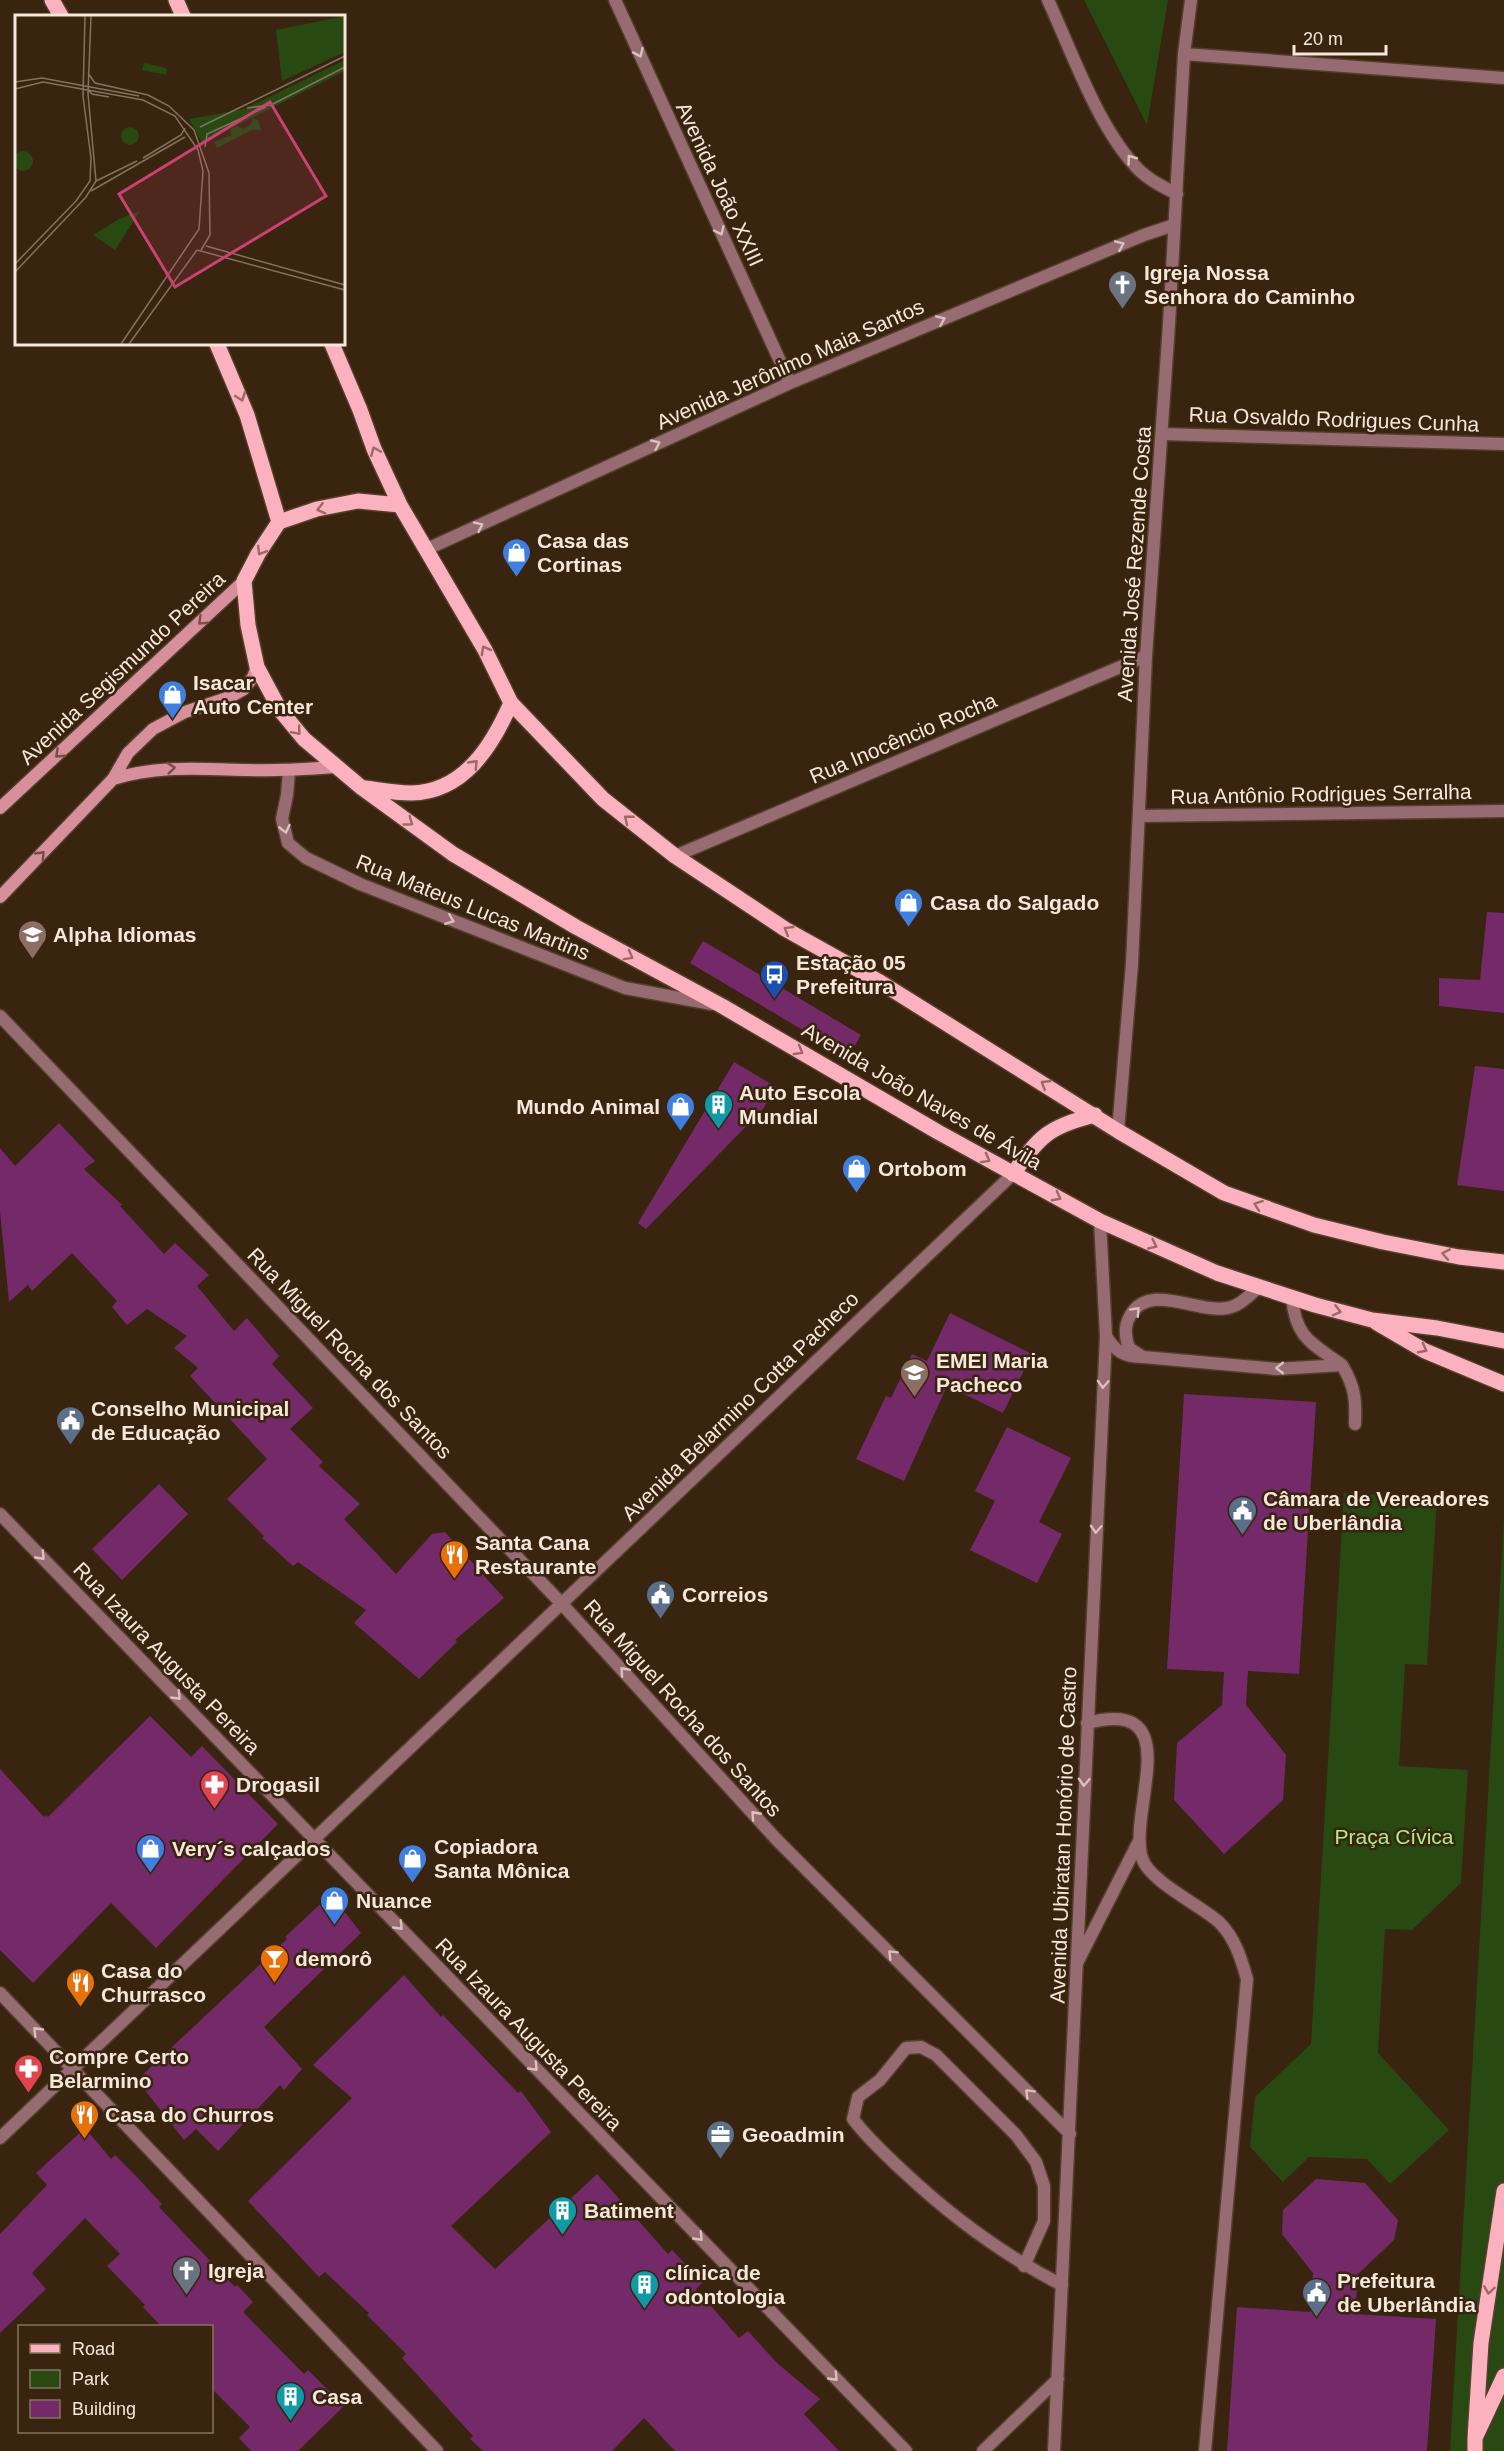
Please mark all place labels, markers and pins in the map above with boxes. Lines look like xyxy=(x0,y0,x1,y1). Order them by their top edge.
place label: Igreja Nossa Senhora do Caminho xyxy=(1144,261,1355,308)
church icon: Igreja Nossa Senhora do Caminho xyxy=(1107,268,1139,310)
place label: Casa das Cortinas xyxy=(537,529,629,576)
shop icon: Casa das Cortinas xyxy=(500,536,532,578)
place label: Isacar Auto Center xyxy=(193,671,313,718)
shop icon: Isacar Auto Center xyxy=(156,678,188,720)
shop icon: Casa do Salgado xyxy=(893,886,925,928)
place label: Casa do Salgado xyxy=(930,891,1099,914)
school or university icon: Alpha Idiomas xyxy=(16,918,48,960)
place label: Alpha Idiomas xyxy=(53,923,197,946)
place label: Estação 05 Prefeitura xyxy=(796,951,906,998)
bus stop icon: Estação 05 Prefeitura xyxy=(759,958,791,1000)
place label: Auto Escola Mundial xyxy=(739,1081,861,1128)
building icon: Auto Escola Mundial xyxy=(702,1088,734,1130)
shop icon: Mundo Animal xyxy=(665,1090,697,1132)
place label: Mundo Animal xyxy=(516,1095,660,1118)
shop icon: Ortobom xyxy=(841,1152,873,1194)
place label: Ortobom xyxy=(878,1157,967,1180)
place label: EMEI Maria Pacheco xyxy=(936,1349,1048,1396)
school or university icon: EMEI Maria Pacheco xyxy=(899,1356,931,1398)
place label: Conselho Municipal de Educação xyxy=(91,1397,289,1444)
public building icon: Conselho Municipal de Educação xyxy=(54,1404,86,1446)
place label: Câmara de Vereadores de Uberlândia xyxy=(1263,1487,1489,1534)
public building icon: Câmara de Vereadores de Uberlândia xyxy=(1226,1494,1258,1536)
place label: Santa Cana Restaurante xyxy=(475,1531,596,1578)
restaurant icon: Santa Cana Restaurante xyxy=(438,1538,470,1580)
public building icon: Correios xyxy=(645,1578,677,1620)
place label: Correios xyxy=(682,1583,768,1606)
pharmacy icon: Drogasil xyxy=(199,1768,231,1810)
place label: Drogasil xyxy=(236,1773,320,1796)
shop icon: Very´s calçados xyxy=(135,1832,167,1874)
place label: Copiadora Santa Mônica xyxy=(434,1835,570,1882)
place label: Very´s calçados xyxy=(172,1837,331,1860)
shop icon: Copiadora Santa Mônica xyxy=(397,1842,429,1884)
shop icon: Nuance xyxy=(319,1884,351,1926)
place label: Nuance xyxy=(356,1889,432,1912)
bar icon: demorô xyxy=(258,1942,290,1984)
place label: demorô xyxy=(295,1947,372,1970)
place label: Casa do Churrasco xyxy=(101,1959,206,2006)
restaurant icon: Casa do Churrasco xyxy=(64,1966,96,2008)
place label: Compre Certo Belarmino xyxy=(49,2045,189,2092)
pharmacy icon: Compre Certo Belarmino xyxy=(12,2052,44,2094)
restaurant icon: Casa do Churros xyxy=(68,2098,100,2140)
place label: Casa do Churros xyxy=(105,2103,274,2126)
office icon: Geoadmin xyxy=(705,2118,737,2160)
place label: Geoadmin xyxy=(742,2123,845,2146)
building icon: Batiment xyxy=(547,2194,579,2236)
place label: Batiment xyxy=(584,2199,674,2222)
church icon: Igreja xyxy=(171,2254,203,2296)
place label: Igreja xyxy=(208,2259,264,2282)
place label: clínica de odontologia xyxy=(665,2261,785,2308)
building icon: clínica de odontologia xyxy=(628,2268,660,2310)
place label: Prefeitura de Uberlândia xyxy=(1337,2269,1476,2316)
public building icon: Prefeitura de Uberlândia xyxy=(1300,2276,1332,2318)
building icon: Casa xyxy=(275,2380,307,2422)
place label: Casa xyxy=(312,2385,363,2408)

